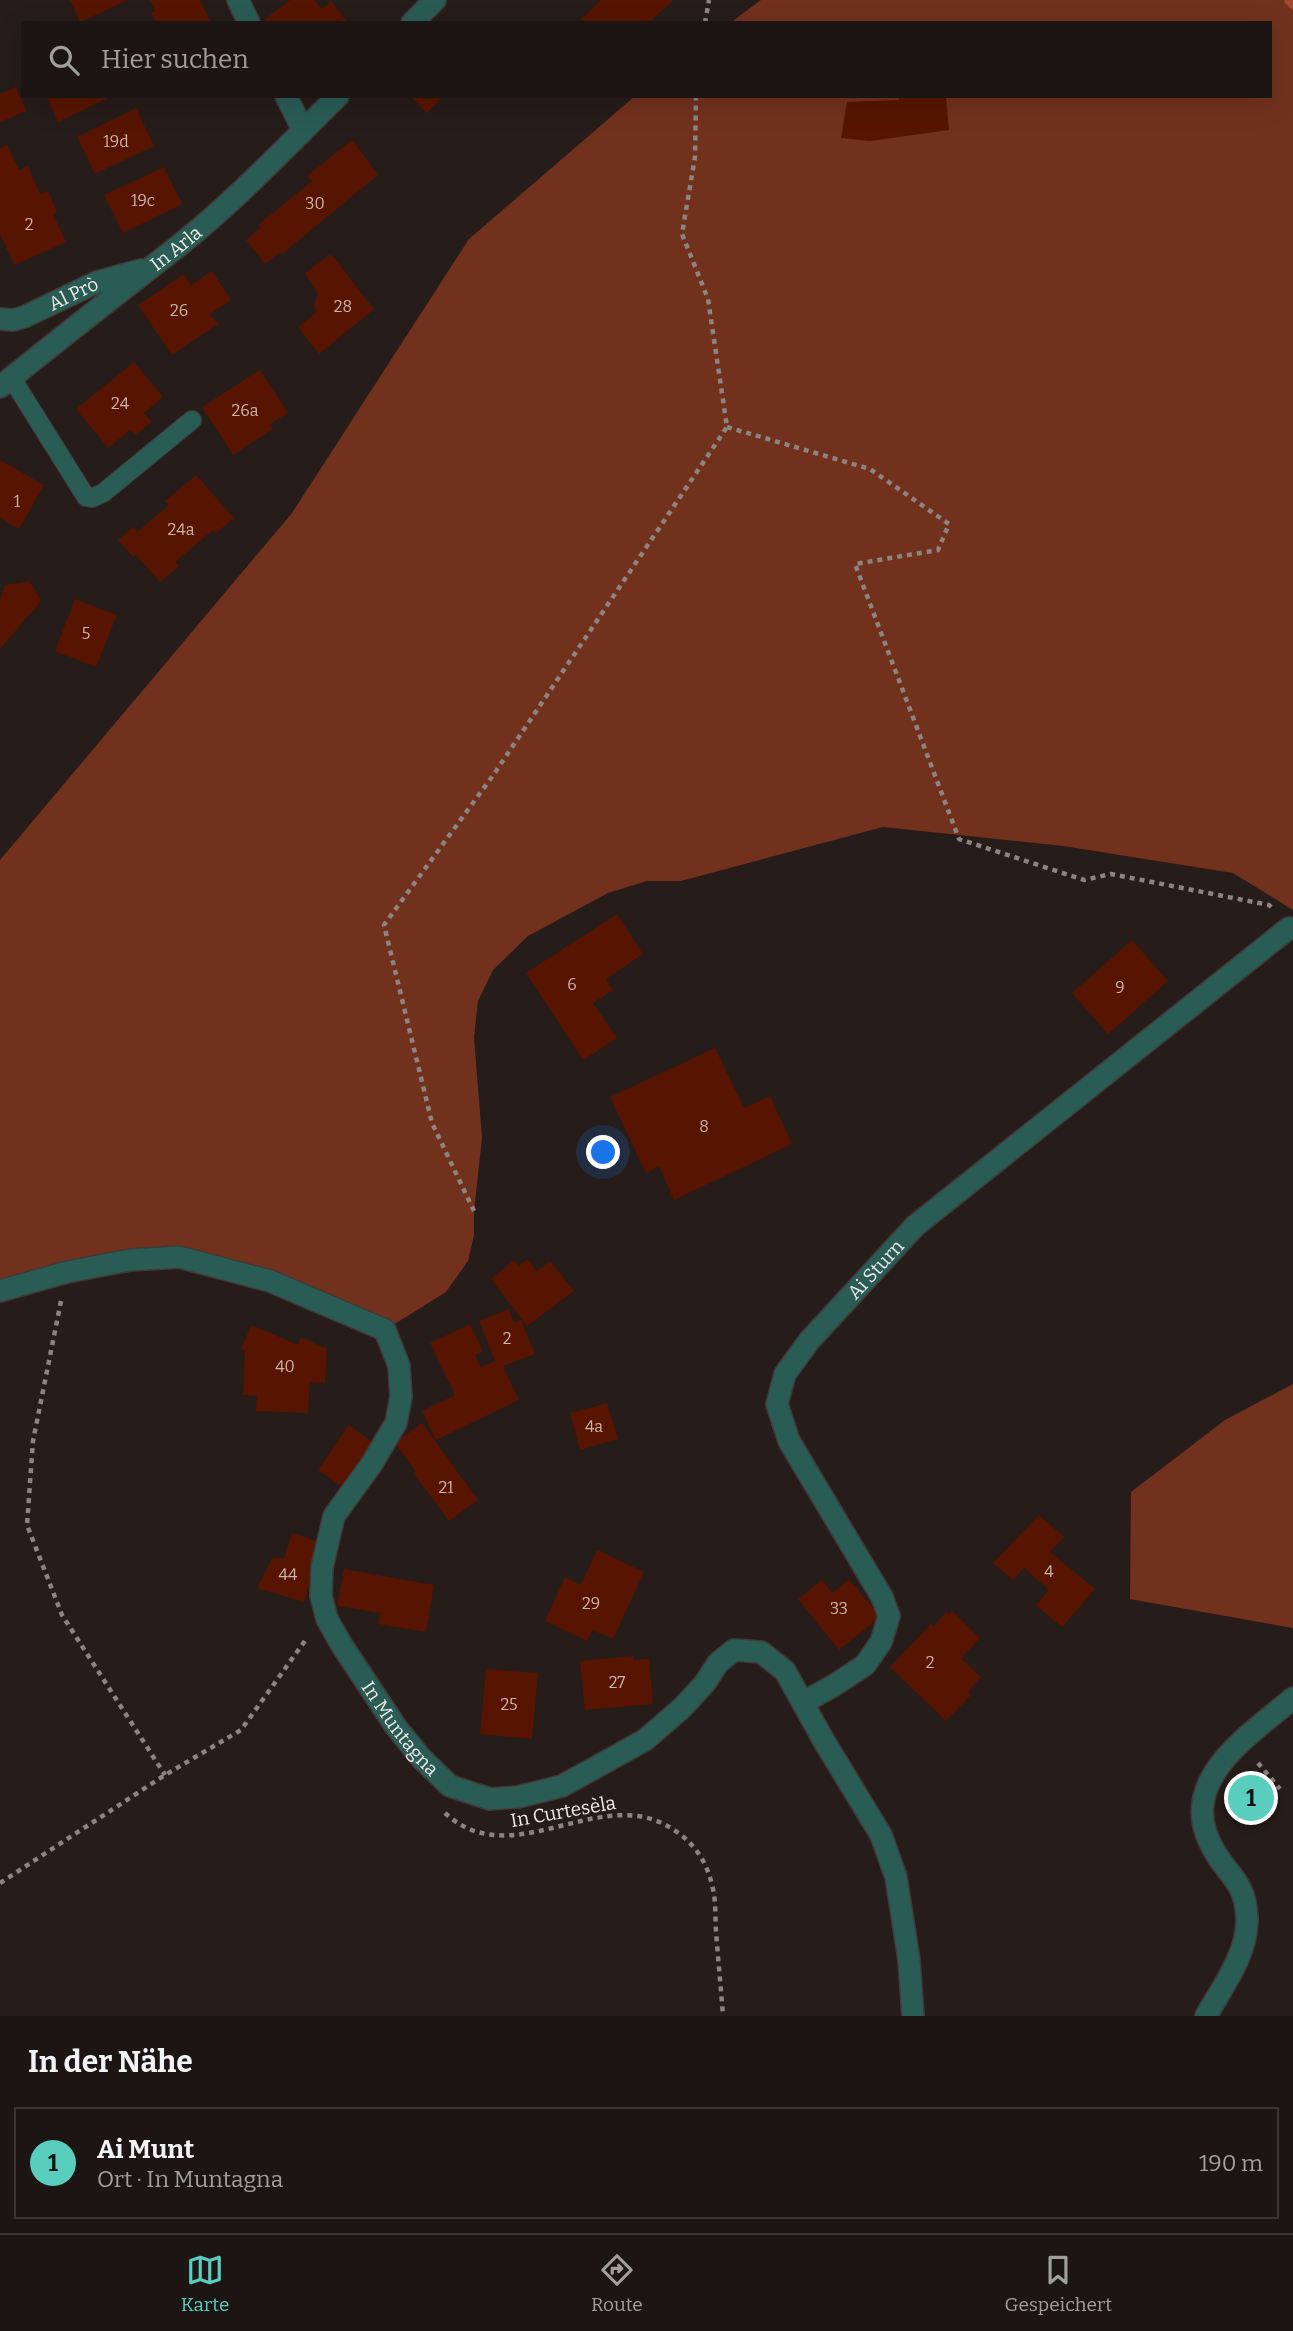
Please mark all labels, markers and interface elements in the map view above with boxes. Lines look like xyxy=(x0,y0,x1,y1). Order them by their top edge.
search box xyxy=(21,21,1272,98)
icon: search xyxy=(45,41,83,79)
text: Hier suchen xyxy=(101,44,249,75)
house number: 19d xyxy=(103,132,129,151)
house number: 19c xyxy=(131,191,155,210)
house number: 30 xyxy=(305,194,325,213)
house number: 2 xyxy=(25,215,33,234)
street label: In Arla xyxy=(146,221,207,276)
street label: Al Prò xyxy=(45,272,102,316)
house number: 28 xyxy=(334,297,352,316)
house number: 26 xyxy=(170,301,188,320)
house number: 24 xyxy=(111,394,130,413)
house number: 26a xyxy=(232,401,259,420)
house number: 1 xyxy=(14,492,21,511)
house number: 24a xyxy=(168,520,195,539)
house number: 5 xyxy=(82,624,90,643)
house number: 6 xyxy=(567,975,577,994)
house number: 9 xyxy=(1115,978,1125,997)
house number: 8 xyxy=(699,1117,709,1136)
your location xyxy=(586,1135,620,1169)
street label: Ai Sturn xyxy=(843,1235,909,1304)
house number: 2 xyxy=(503,1329,511,1348)
house number: 40 xyxy=(275,1357,295,1376)
house number: 4a xyxy=(585,1417,603,1436)
house number: 21 xyxy=(438,1478,454,1497)
house number: 4 xyxy=(1044,1562,1054,1581)
house number: 44 xyxy=(279,1565,298,1584)
house number: 29 xyxy=(582,1594,600,1613)
house number: 33 xyxy=(830,1599,848,1618)
house number: 2 xyxy=(926,1653,934,1672)
house number: 27 xyxy=(609,1673,625,1692)
street label: In Muntagna xyxy=(357,1677,444,1781)
house number: 25 xyxy=(500,1695,518,1714)
pin: 1 xyxy=(1228,1772,1274,1824)
street label: In Curtesèla xyxy=(509,1791,618,1832)
text: In der Nähe xyxy=(28,2044,193,2080)
text: Ai Munt xyxy=(97,2134,194,2165)
text: 1 xyxy=(48,2149,58,2177)
text: 190 m xyxy=(1199,2149,1263,2177)
text: Ort · In Muntagna xyxy=(97,2165,283,2193)
tab: Karte xyxy=(181,2251,229,2316)
tab: Route xyxy=(591,2251,643,2316)
tab: Gespeichert xyxy=(1004,2251,1112,2316)

